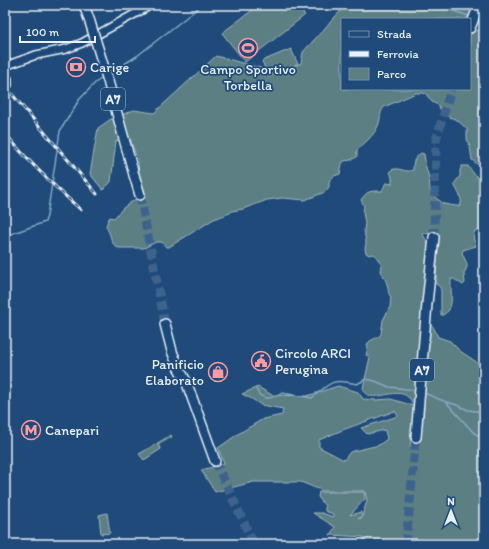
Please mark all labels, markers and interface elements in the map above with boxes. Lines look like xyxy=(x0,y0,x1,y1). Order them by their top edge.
scale bar xyxy=(20,18,95,44)
legend xyxy=(341,18,471,90)
text: 100 m xyxy=(26,25,59,39)
text: Strada xyxy=(377,27,412,41)
sports icon: Campo Sportivo Torbella xyxy=(237,37,259,59)
text: Ferrovia xyxy=(377,47,419,61)
bank icon: Carige xyxy=(65,56,87,78)
place label: Carige xyxy=(90,59,130,76)
place label: Campo Sportivo Torbella xyxy=(200,61,296,94)
text: Parco xyxy=(377,67,406,81)
road number: A7 xyxy=(101,88,125,110)
place label: Circolo ARCI Perugina xyxy=(275,345,351,378)
public building icon: Circolo ARCI Perugina xyxy=(250,350,272,372)
place label: Panificio Elaborato xyxy=(145,356,204,389)
road number: A7 xyxy=(410,359,434,381)
shop icon: Panificio Elaborato xyxy=(207,361,229,383)
metro station icon: Canepari xyxy=(20,419,42,441)
place label: Canepari xyxy=(45,422,99,439)
north arrow xyxy=(431,491,471,531)
text: N xyxy=(447,495,455,508)

